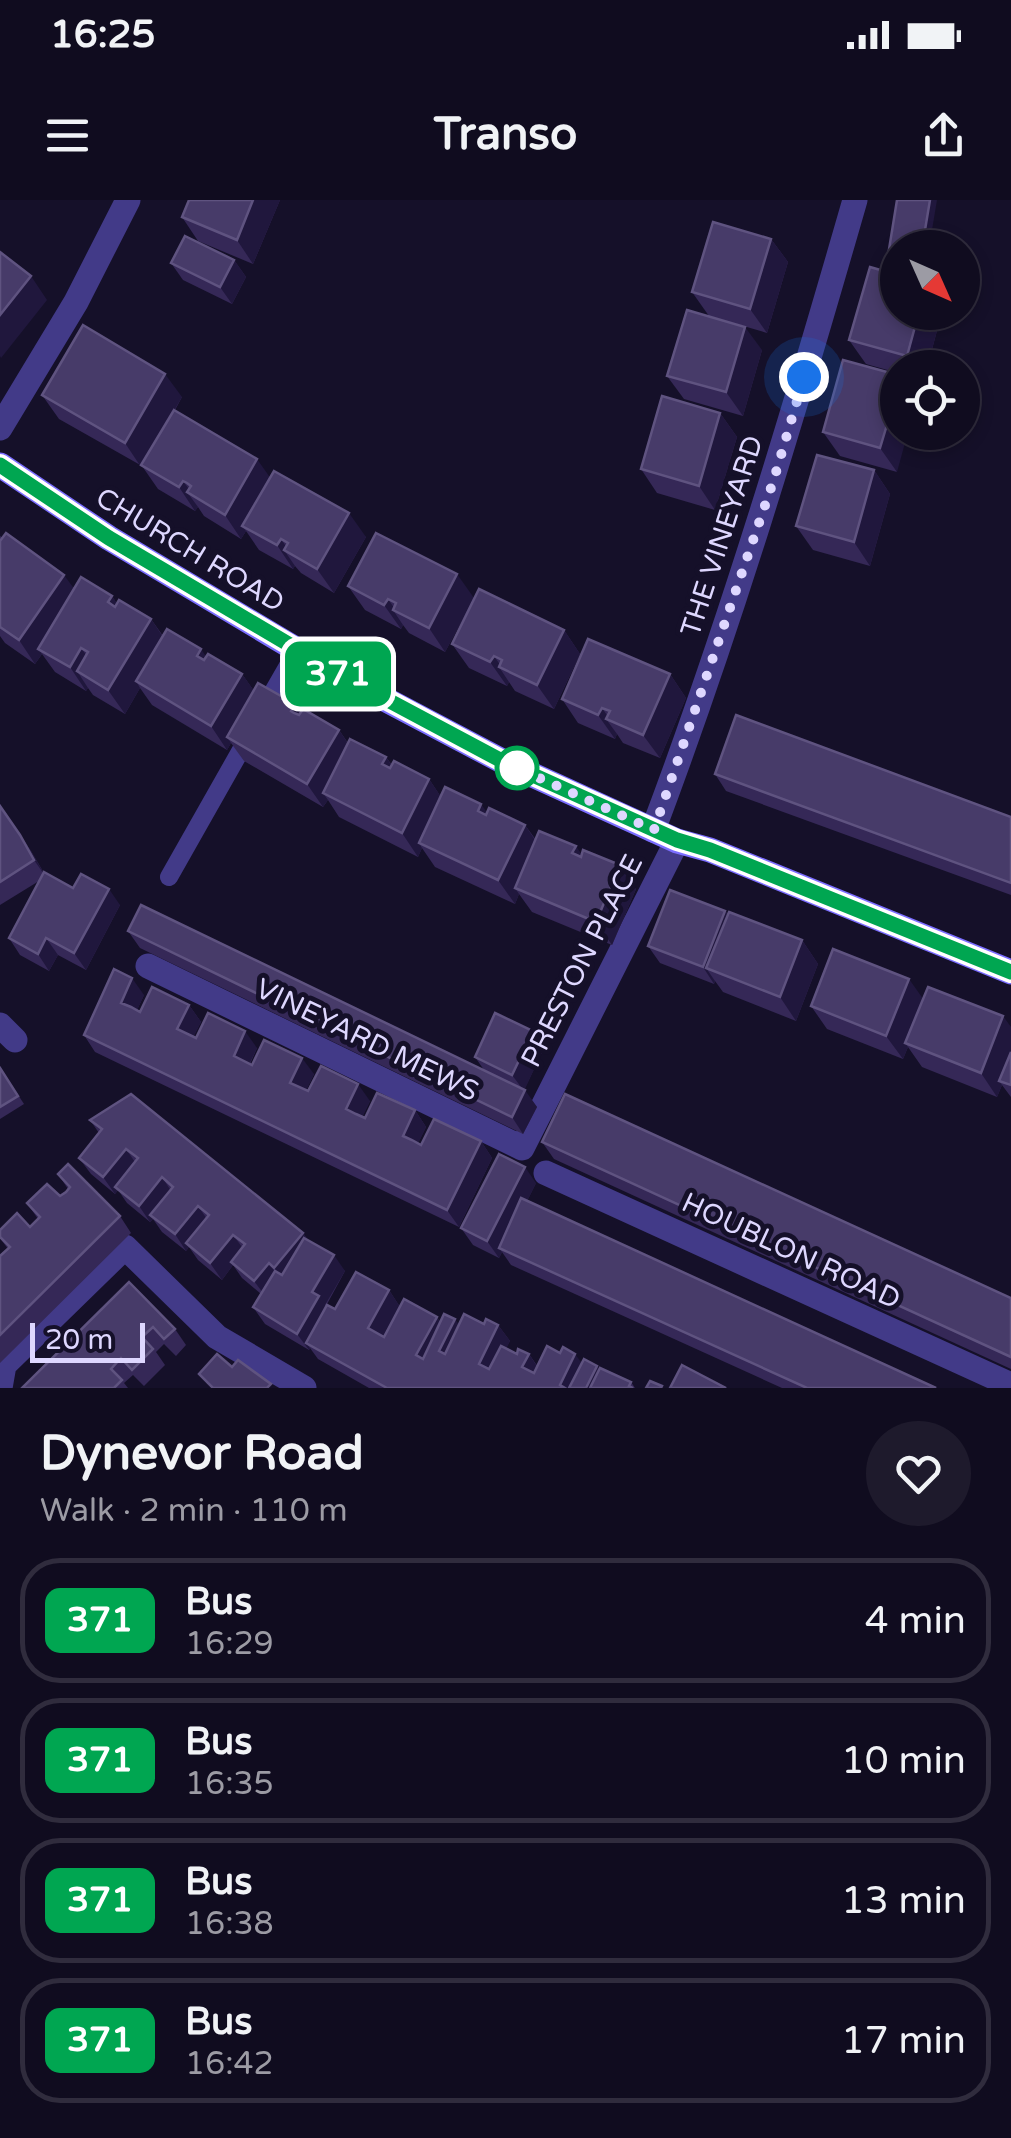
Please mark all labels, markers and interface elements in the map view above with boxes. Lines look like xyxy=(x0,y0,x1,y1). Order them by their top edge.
text: 16:25 xyxy=(50,12,155,58)
icon: menu xyxy=(40,108,95,163)
text: Transo xyxy=(434,108,577,162)
icon: share xyxy=(916,108,971,163)
north arrow xyxy=(880,230,980,330)
map controls xyxy=(880,230,980,450)
button: locate xyxy=(880,350,980,450)
your location xyxy=(779,352,829,402)
street label: THE VINEYARD xyxy=(674,431,770,641)
street label: CHURCH ROAD xyxy=(90,480,290,620)
line badge: 371 xyxy=(280,642,396,706)
text: 371 xyxy=(305,653,371,695)
unlabelled marker xyxy=(496,747,538,789)
street label: PRESTON PLACE xyxy=(514,849,650,1073)
street label: VINEYARD MEWS xyxy=(250,971,484,1109)
street label: HOUBLON ROAD xyxy=(676,1185,906,1317)
scale bar xyxy=(30,1318,145,1362)
text: 20 m xyxy=(45,1323,113,1357)
button: heart xyxy=(866,1421,971,1526)
text: Dynevor Road xyxy=(40,1425,364,1483)
text: Walk · 2 min · 110 m xyxy=(40,1492,348,1530)
text: Bus xyxy=(185,1579,252,1625)
text: 4 min xyxy=(865,1598,966,1644)
text: 371 xyxy=(67,1599,133,1641)
text: 16:29 xyxy=(185,1625,274,1663)
text: Bus xyxy=(185,1719,252,1765)
text: 10 min xyxy=(841,1738,966,1784)
text: 371 xyxy=(67,1739,133,1781)
text: 16:35 xyxy=(185,1765,274,1803)
text: Bus xyxy=(185,1859,252,1905)
text: 13 min xyxy=(841,1878,966,1924)
text: 371 xyxy=(67,1879,133,1921)
text: 16:38 xyxy=(185,1905,274,1943)
text: Bus xyxy=(185,1999,252,2045)
text: 17 min xyxy=(841,2018,966,2064)
text: 371 xyxy=(67,2019,133,2061)
text: 16:42 xyxy=(185,2045,274,2083)

